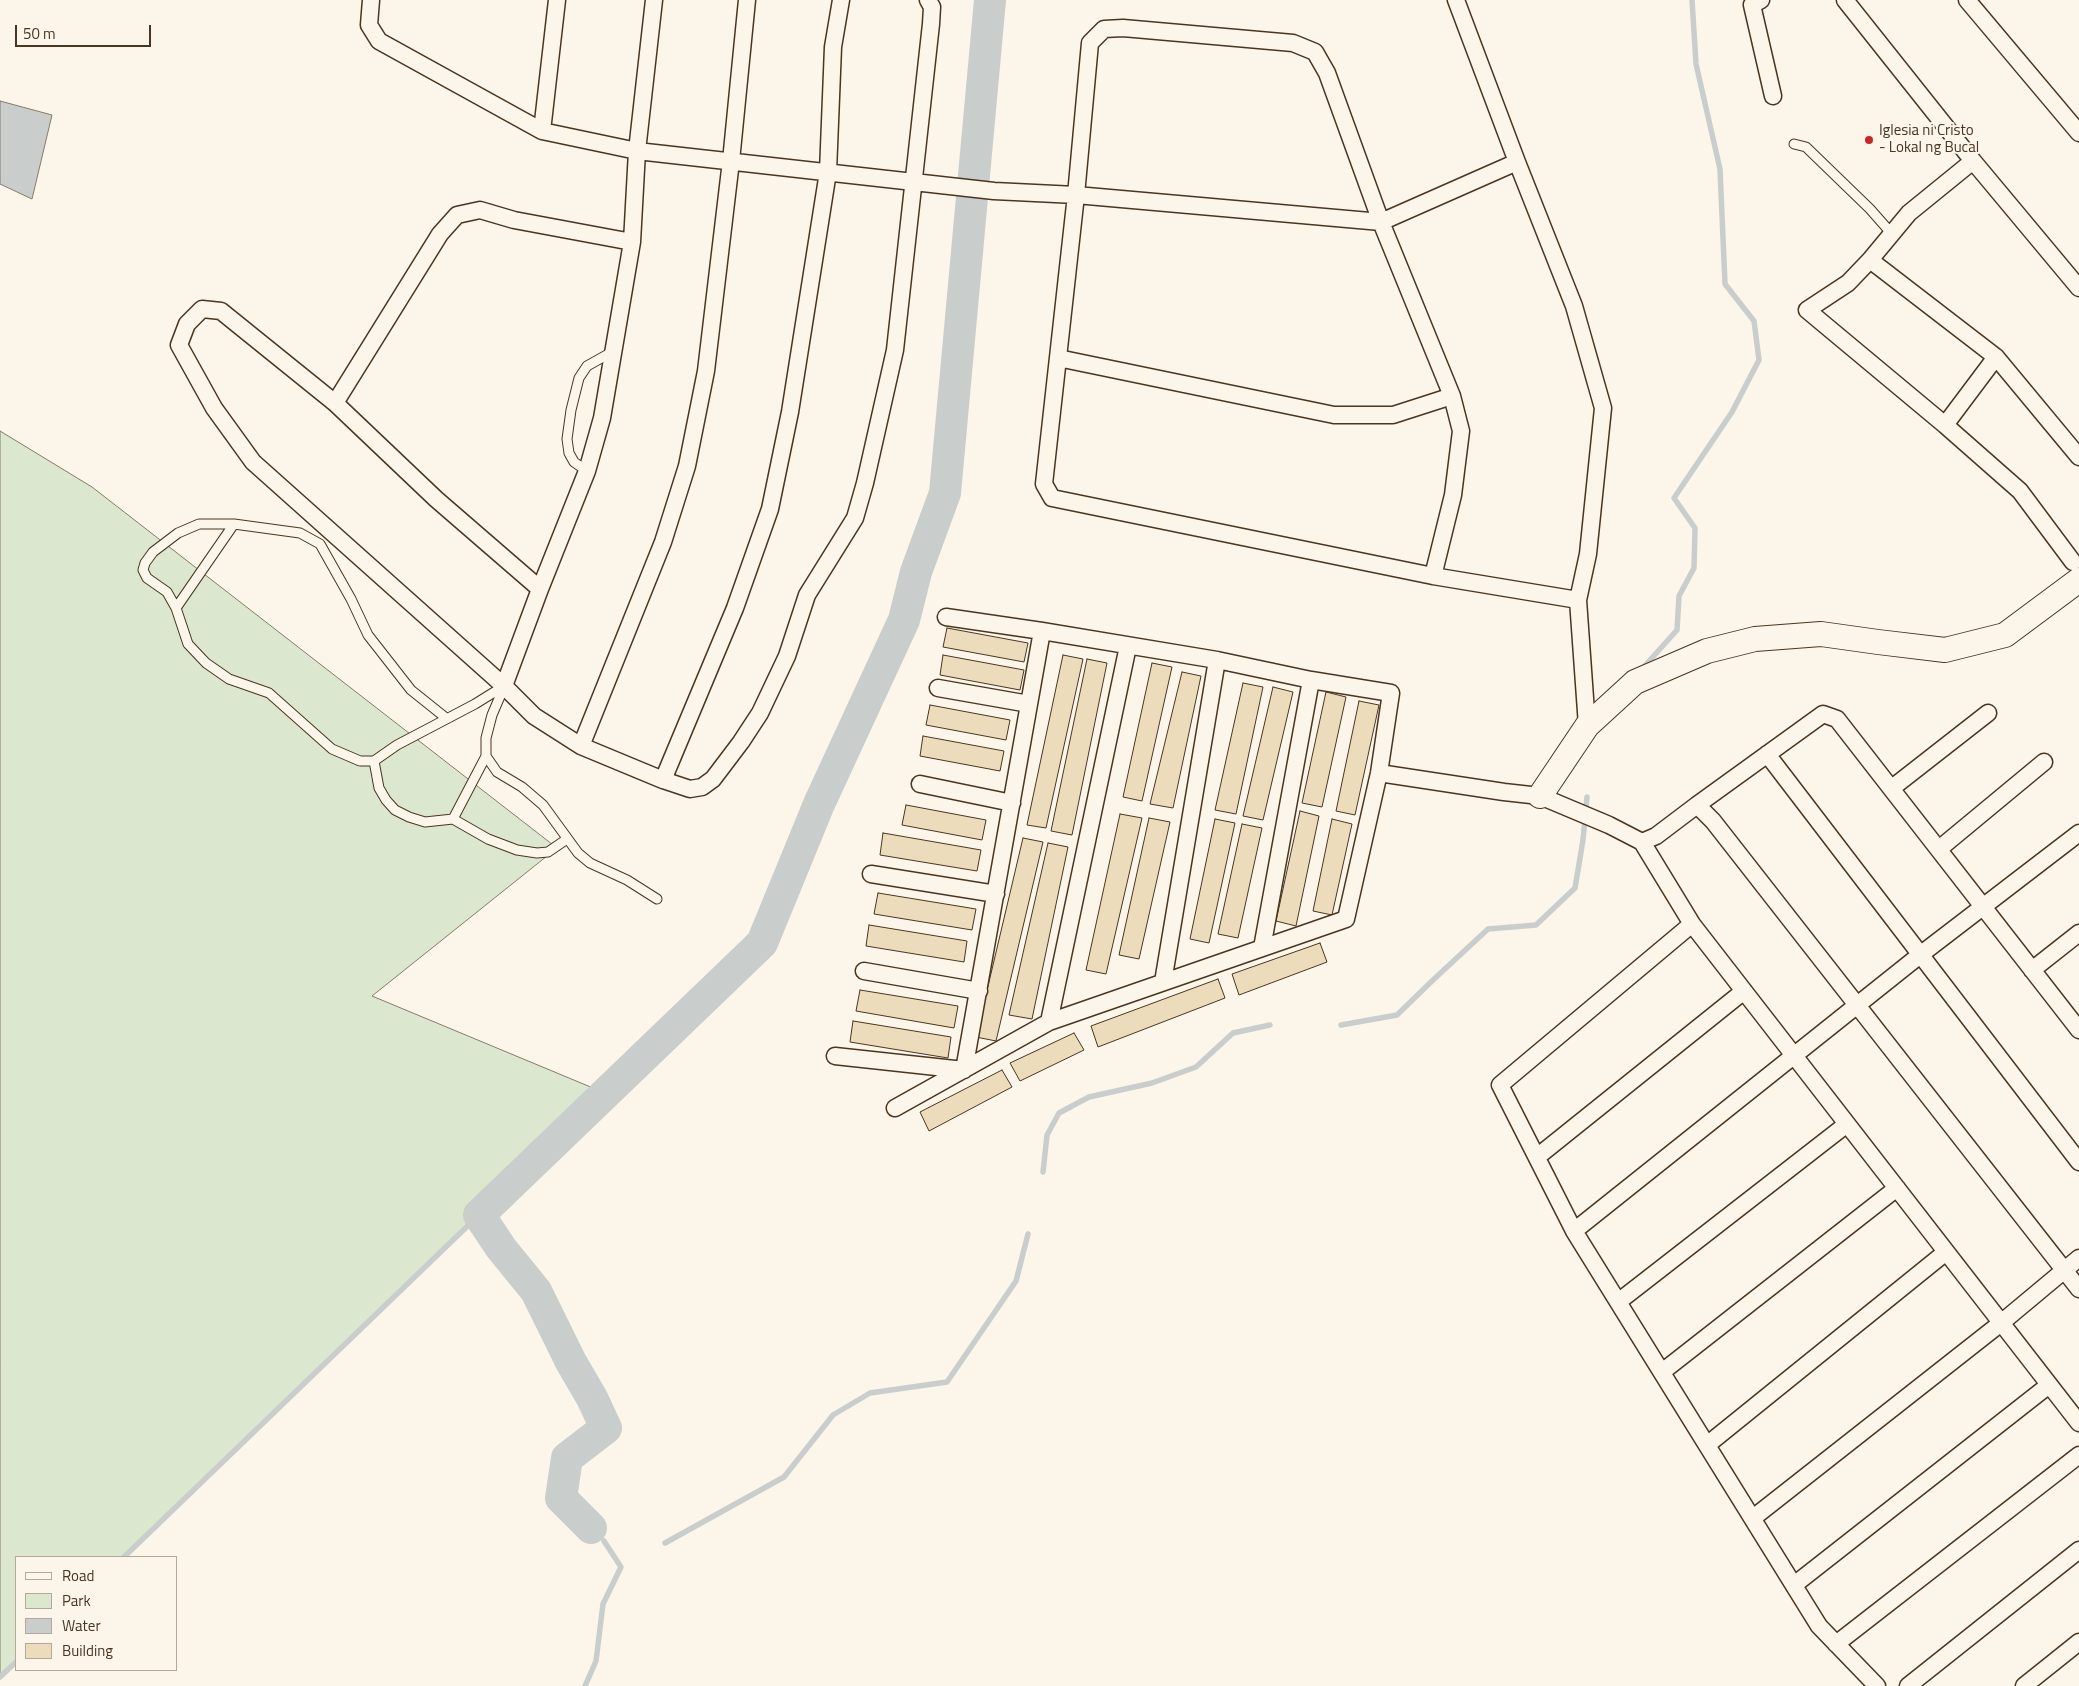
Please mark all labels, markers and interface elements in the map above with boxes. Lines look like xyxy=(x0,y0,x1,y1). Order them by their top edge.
scale bar xyxy=(18,15,154,47)
text: 50 m xyxy=(23,22,56,45)
place label: Iglesia ni Cristo - Lokal ng Bucal xyxy=(1879,122,1979,157)
marker: Iglesia ni Cristo - Lokal ng Bucal xyxy=(1863,134,1875,146)
legend xyxy=(15,1556,178,1671)
text: Road xyxy=(62,1564,94,1587)
text: Park xyxy=(62,1589,91,1612)
text: Water xyxy=(62,1614,101,1637)
text: Building xyxy=(62,1639,113,1662)

